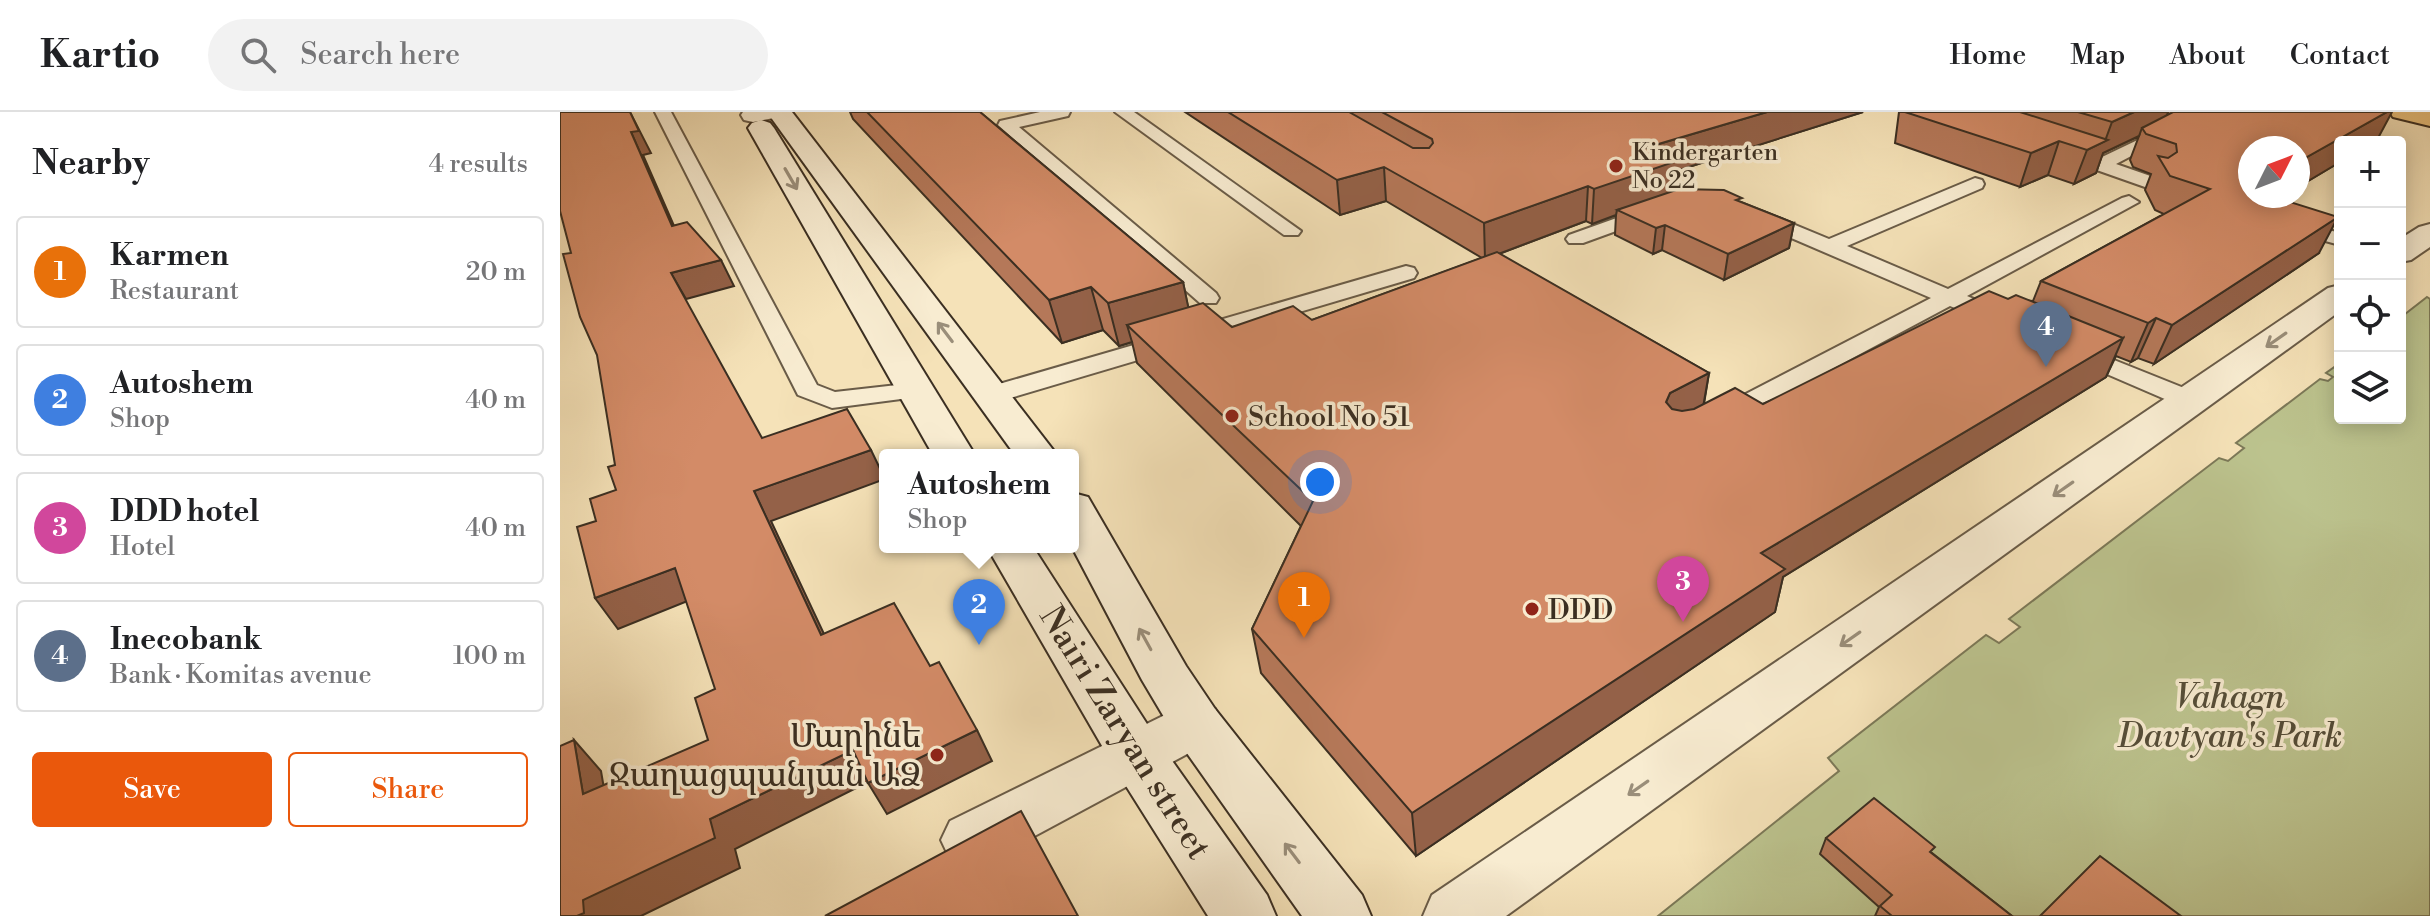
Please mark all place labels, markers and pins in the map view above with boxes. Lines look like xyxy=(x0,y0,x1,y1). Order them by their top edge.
place label: Kindergarten No 22 xyxy=(1632,138,1778,196)
marker: Kindergarten No 22 xyxy=(1607,157,1625,175)
pin: 4 xyxy=(2020,301,2072,367)
place label: School No 51 xyxy=(1248,400,1410,435)
marker: School No 51 xyxy=(1223,407,1241,425)
pin: 3 xyxy=(1657,556,1709,622)
pin: 1 xyxy=(1278,572,1330,638)
pin: 2 xyxy=(953,579,1005,645)
place label: DDD xyxy=(1548,593,1613,628)
marker: DDD xyxy=(1523,600,1541,618)
place label: Մարինե Ջաղացպանյան ԱՁ xyxy=(609,716,921,797)
marker: Մարինե Ջաղացպանյան ԱՁ xyxy=(928,746,946,764)

